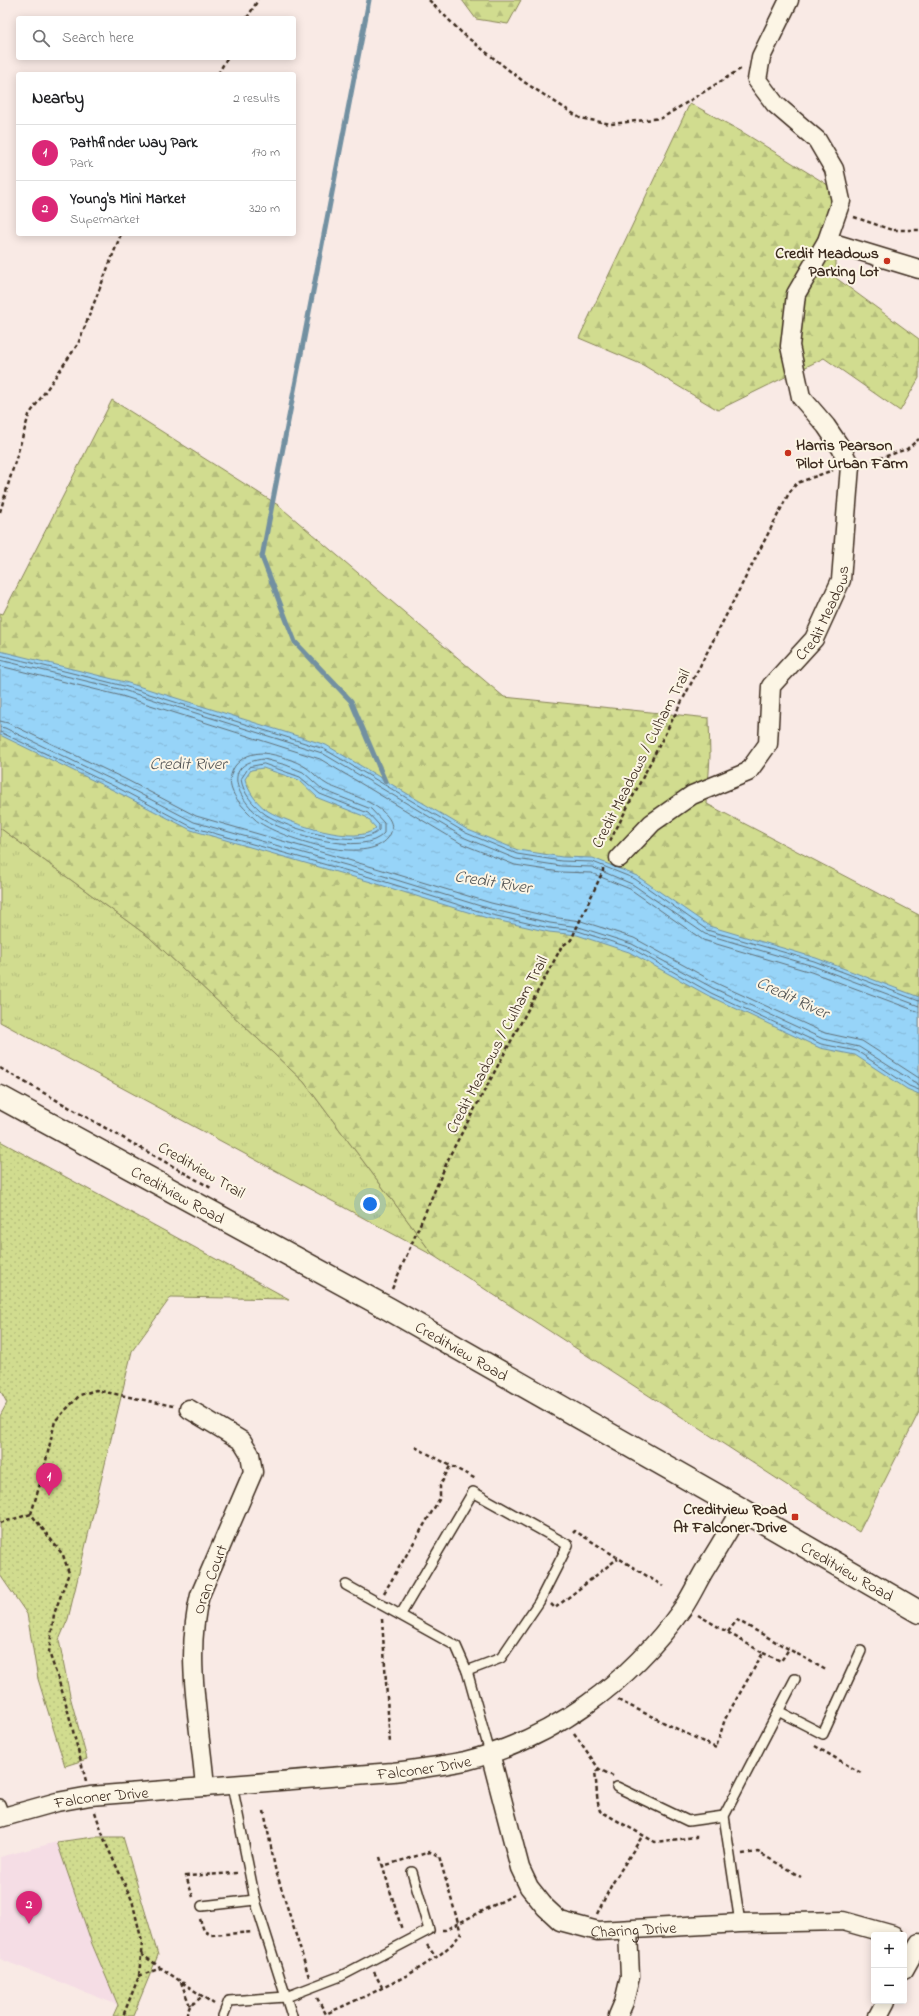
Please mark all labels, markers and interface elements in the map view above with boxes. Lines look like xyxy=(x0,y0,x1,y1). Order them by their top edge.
search box xyxy=(16,16,296,60)
icon: search xyxy=(30,27,52,49)
text: Search here xyxy=(62,27,134,49)
text: Nearby xyxy=(32,86,84,111)
text: 2 results xyxy=(233,89,280,108)
text: Pathfinder Way Park xyxy=(70,132,198,154)
text: 1 xyxy=(43,143,47,162)
text: 170 m xyxy=(252,143,280,162)
text: Park xyxy=(70,154,94,173)
text: Young's Mini Market xyxy=(70,188,186,210)
text: 2 xyxy=(42,199,48,218)
text: 320 m xyxy=(249,199,280,218)
text: Supermarket xyxy=(70,210,140,229)
place label: Credit Meadows Parking Lot xyxy=(775,242,880,285)
marker: Credit Meadows Parking Lot xyxy=(882,256,892,266)
place label: Harris Pearson Pilot Urban Farm xyxy=(796,434,909,476)
marker: Harris Pearson Pilot Urban Farm xyxy=(783,448,793,458)
street label: Credit Meadows xyxy=(790,565,856,667)
street label: Credit Meadows / Culham Trail xyxy=(586,665,698,853)
water label: Credit River xyxy=(149,752,229,777)
water label: Credit River xyxy=(453,864,536,901)
street label: Credit Meadows / Culham Trail xyxy=(441,952,555,1138)
water label: Credit River xyxy=(752,971,835,1027)
street label: Creditview Trail xyxy=(153,1136,249,1206)
street label: Creditview Road xyxy=(126,1161,229,1231)
your location xyxy=(360,1194,380,1214)
street label: Creditview Road xyxy=(410,1316,512,1388)
pin: 1 xyxy=(36,1463,62,1496)
place label: Creditview Road At Falconer Drive xyxy=(673,1498,788,1540)
marker: Creditview Road At Falconer Drive xyxy=(790,1512,800,1522)
street label: Creditview Road xyxy=(796,1536,898,1609)
street label: Oran Court xyxy=(187,1541,235,1618)
street label: Falconer Drive xyxy=(375,1750,475,1787)
street label: Falconer Drive xyxy=(52,1781,150,1816)
pin: 2 xyxy=(16,1891,42,1924)
street label: Charing Drive xyxy=(588,1917,678,1945)
map controls xyxy=(871,1932,907,2004)
button: + xyxy=(871,1932,907,1968)
button: − xyxy=(871,1968,907,2004)

